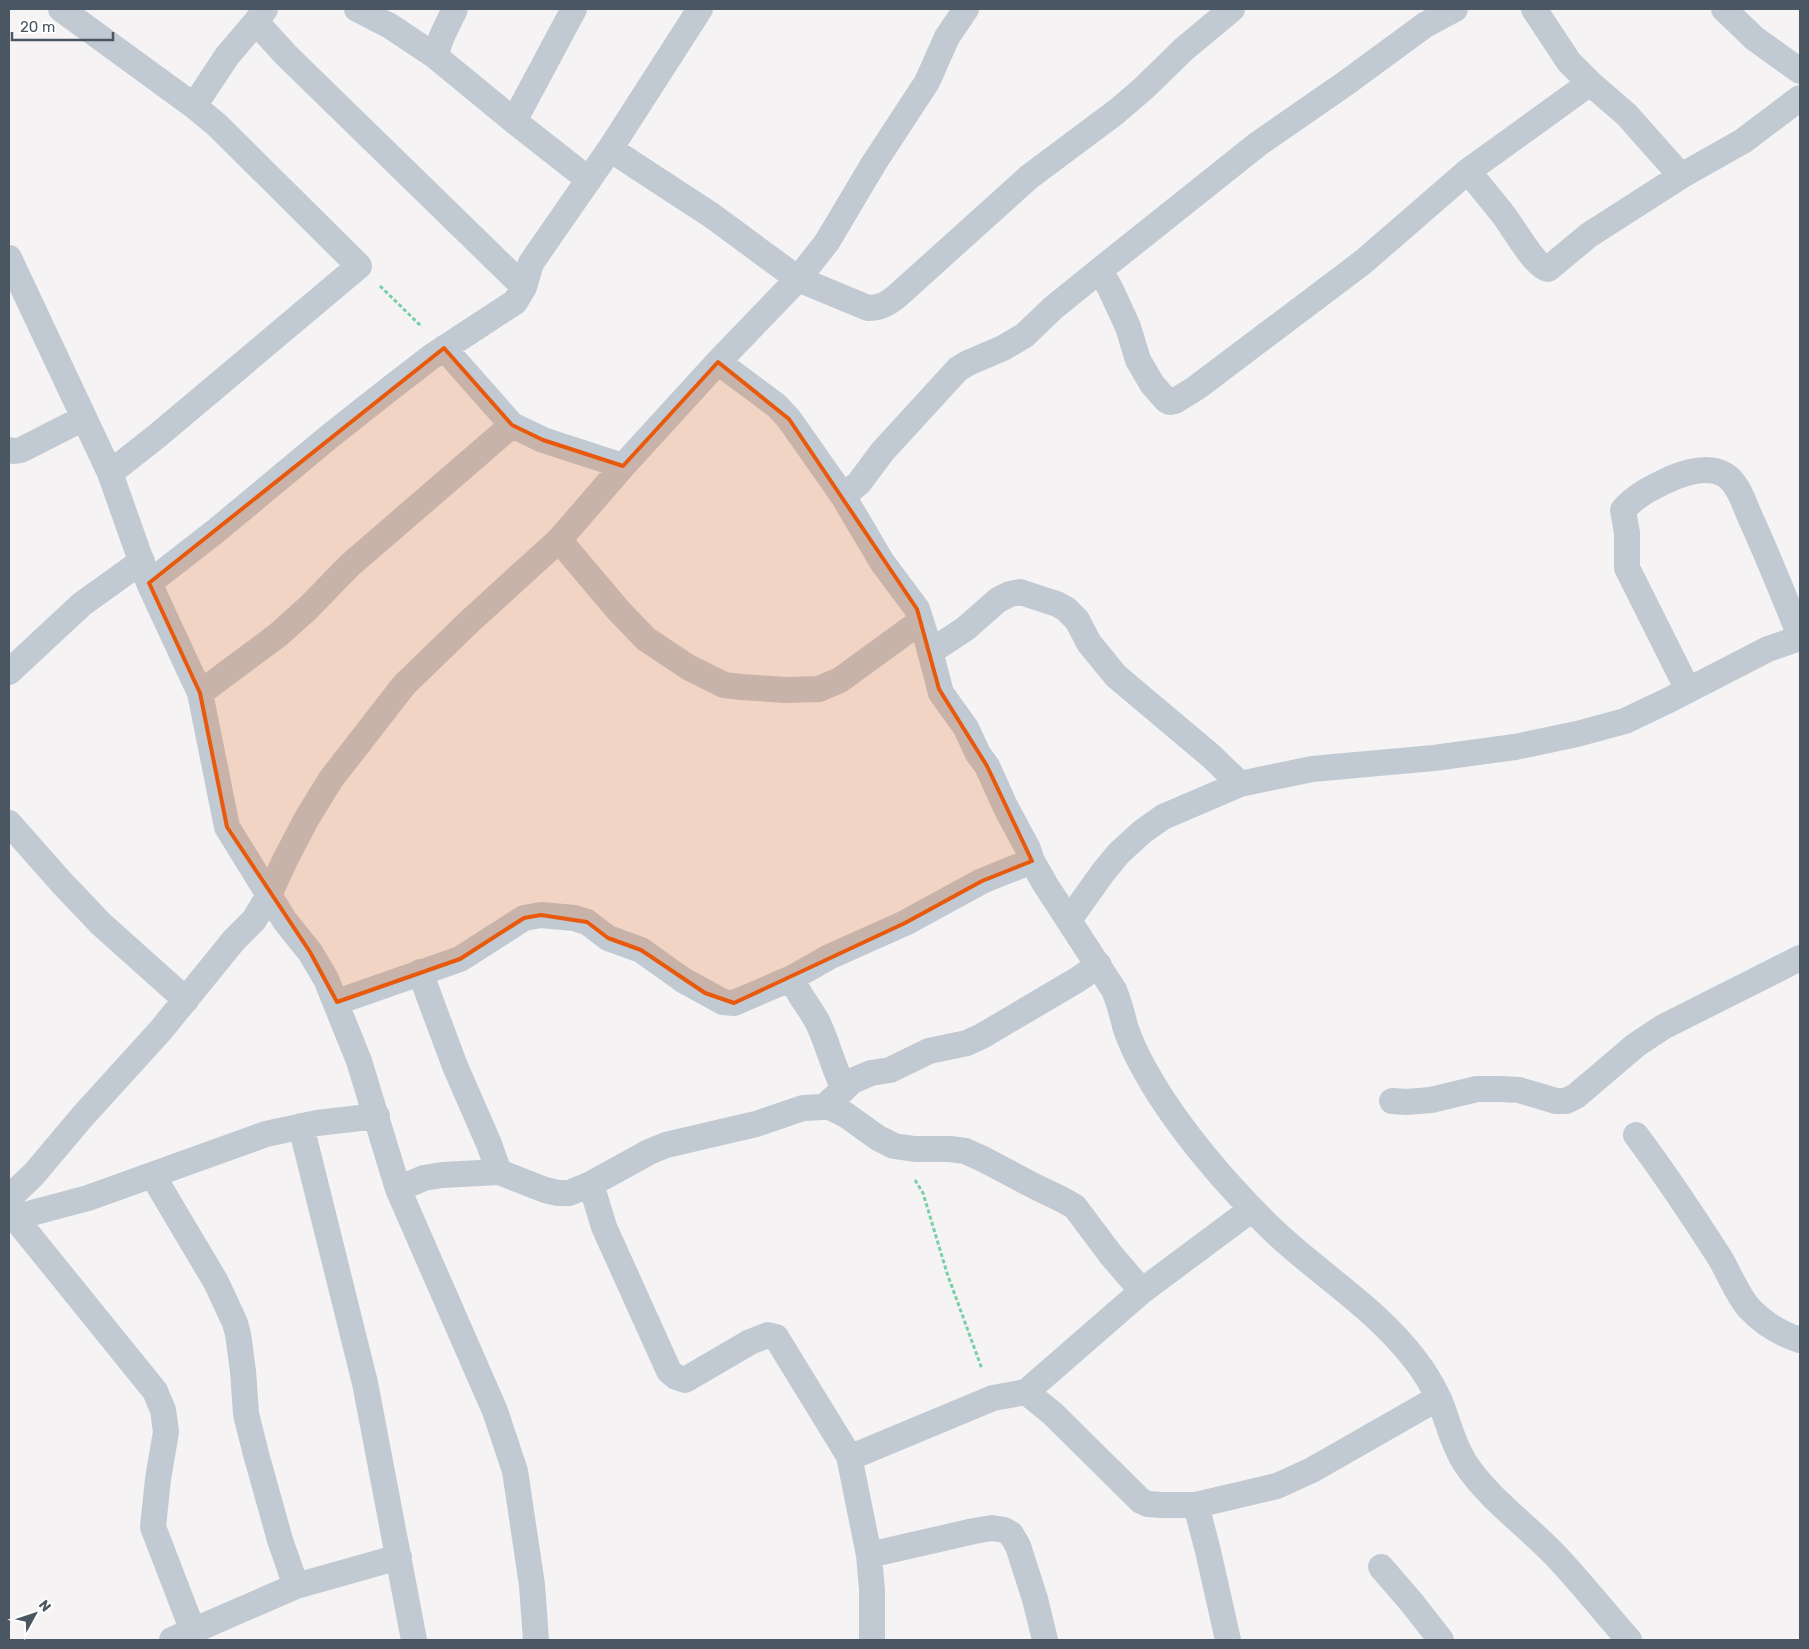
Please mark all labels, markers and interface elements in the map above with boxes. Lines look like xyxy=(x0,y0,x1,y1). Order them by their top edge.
scale bar xyxy=(12,10,114,42)
text: 20 m xyxy=(20,18,55,36)
north arrow xyxy=(10,1589,60,1639)
text: N xyxy=(35,1597,54,1615)

